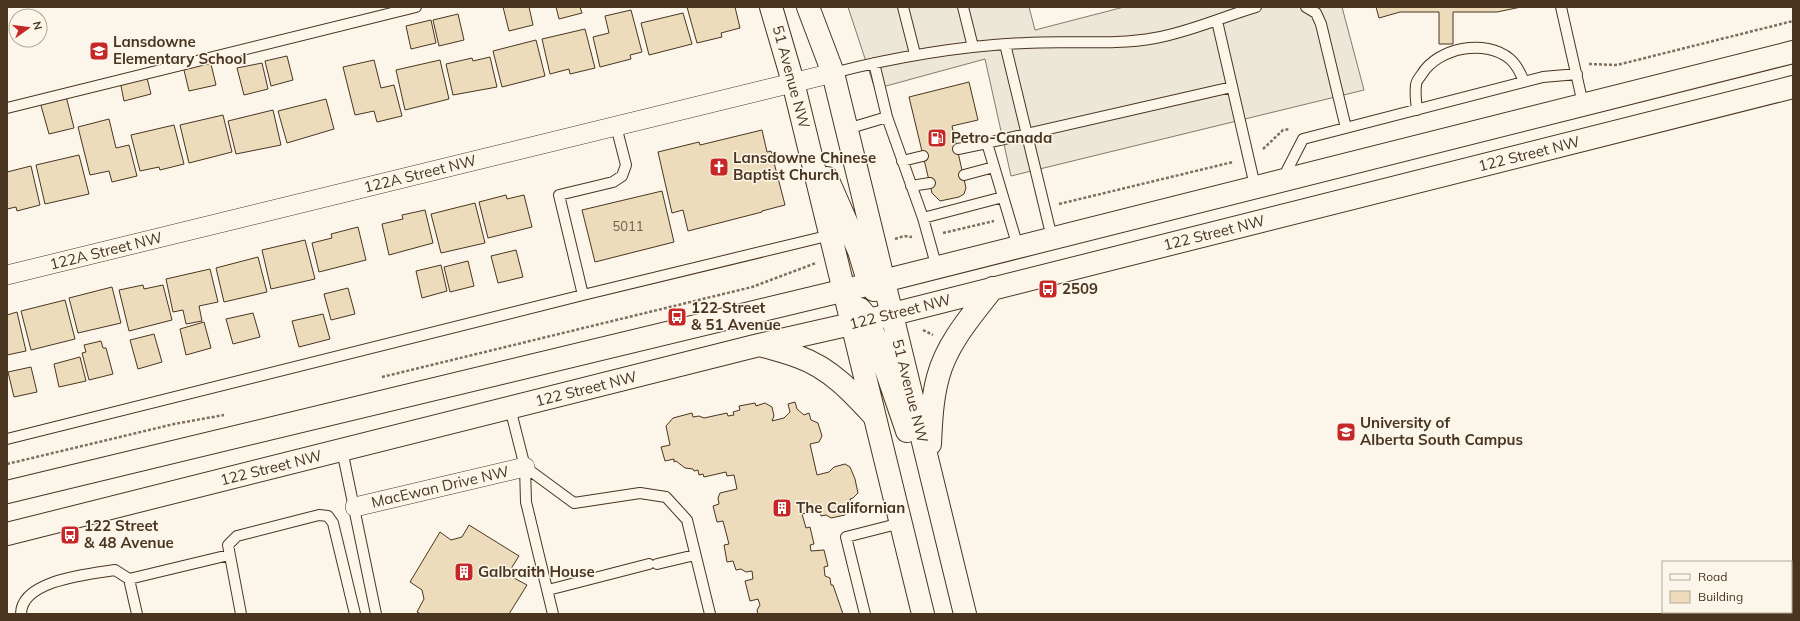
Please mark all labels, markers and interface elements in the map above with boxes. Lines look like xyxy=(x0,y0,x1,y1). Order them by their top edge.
north arrow xyxy=(8,8,48,48)
text: N xyxy=(30,20,46,31)
street label: 51 Avenue NW xyxy=(769,23,814,131)
place label: Lansdowne Elementary School xyxy=(113,32,246,68)
school or university icon: Lansdowne Elementary School xyxy=(88,40,110,62)
fuel station icon: Petro-Canada xyxy=(926,127,948,149)
place label: Petro-Canada xyxy=(951,128,1052,147)
street label: 122 Street NW xyxy=(1476,132,1582,175)
place label: Lansdowne Chinese Baptist Church xyxy=(733,148,876,184)
street label: 122A Street NW xyxy=(362,150,478,197)
church icon: Lansdowne Chinese Baptist Church xyxy=(708,156,730,178)
street label: 122 Street NW xyxy=(1161,211,1267,254)
house number: 5011 xyxy=(612,218,644,234)
street label: 122A Street NW xyxy=(48,227,164,274)
bus stop icon: 2509 xyxy=(1037,278,1059,300)
place label: 2509 xyxy=(1062,279,1098,298)
street label: 122 Street NW xyxy=(847,290,953,333)
place label: 122 Street & 51 Avenue xyxy=(691,298,781,334)
bus stop icon: 122 Street & 51 Avenue xyxy=(666,306,688,328)
street label: 51 Avenue NW xyxy=(888,337,933,445)
street label: 122 Street NW xyxy=(533,367,639,410)
place label: University of Alberta South Campus xyxy=(1360,413,1523,449)
school or university icon: University of Alberta South Campus xyxy=(1335,421,1357,443)
street label: 122 Street NW xyxy=(218,446,324,489)
street label: MacEwan Drive NW xyxy=(369,461,511,512)
building icon: The Californian xyxy=(771,497,793,519)
place label: The Californian xyxy=(796,498,905,517)
place label: 122 Street & 48 Avenue xyxy=(84,516,174,552)
bus stop icon: 122 Street & 48 Avenue xyxy=(59,524,81,546)
building icon: Galbraith House xyxy=(453,561,475,583)
legend xyxy=(1662,561,1792,613)
place label: Galbraith House xyxy=(478,562,595,581)
text: Road xyxy=(1698,569,1727,584)
text: Building xyxy=(1698,589,1743,604)

